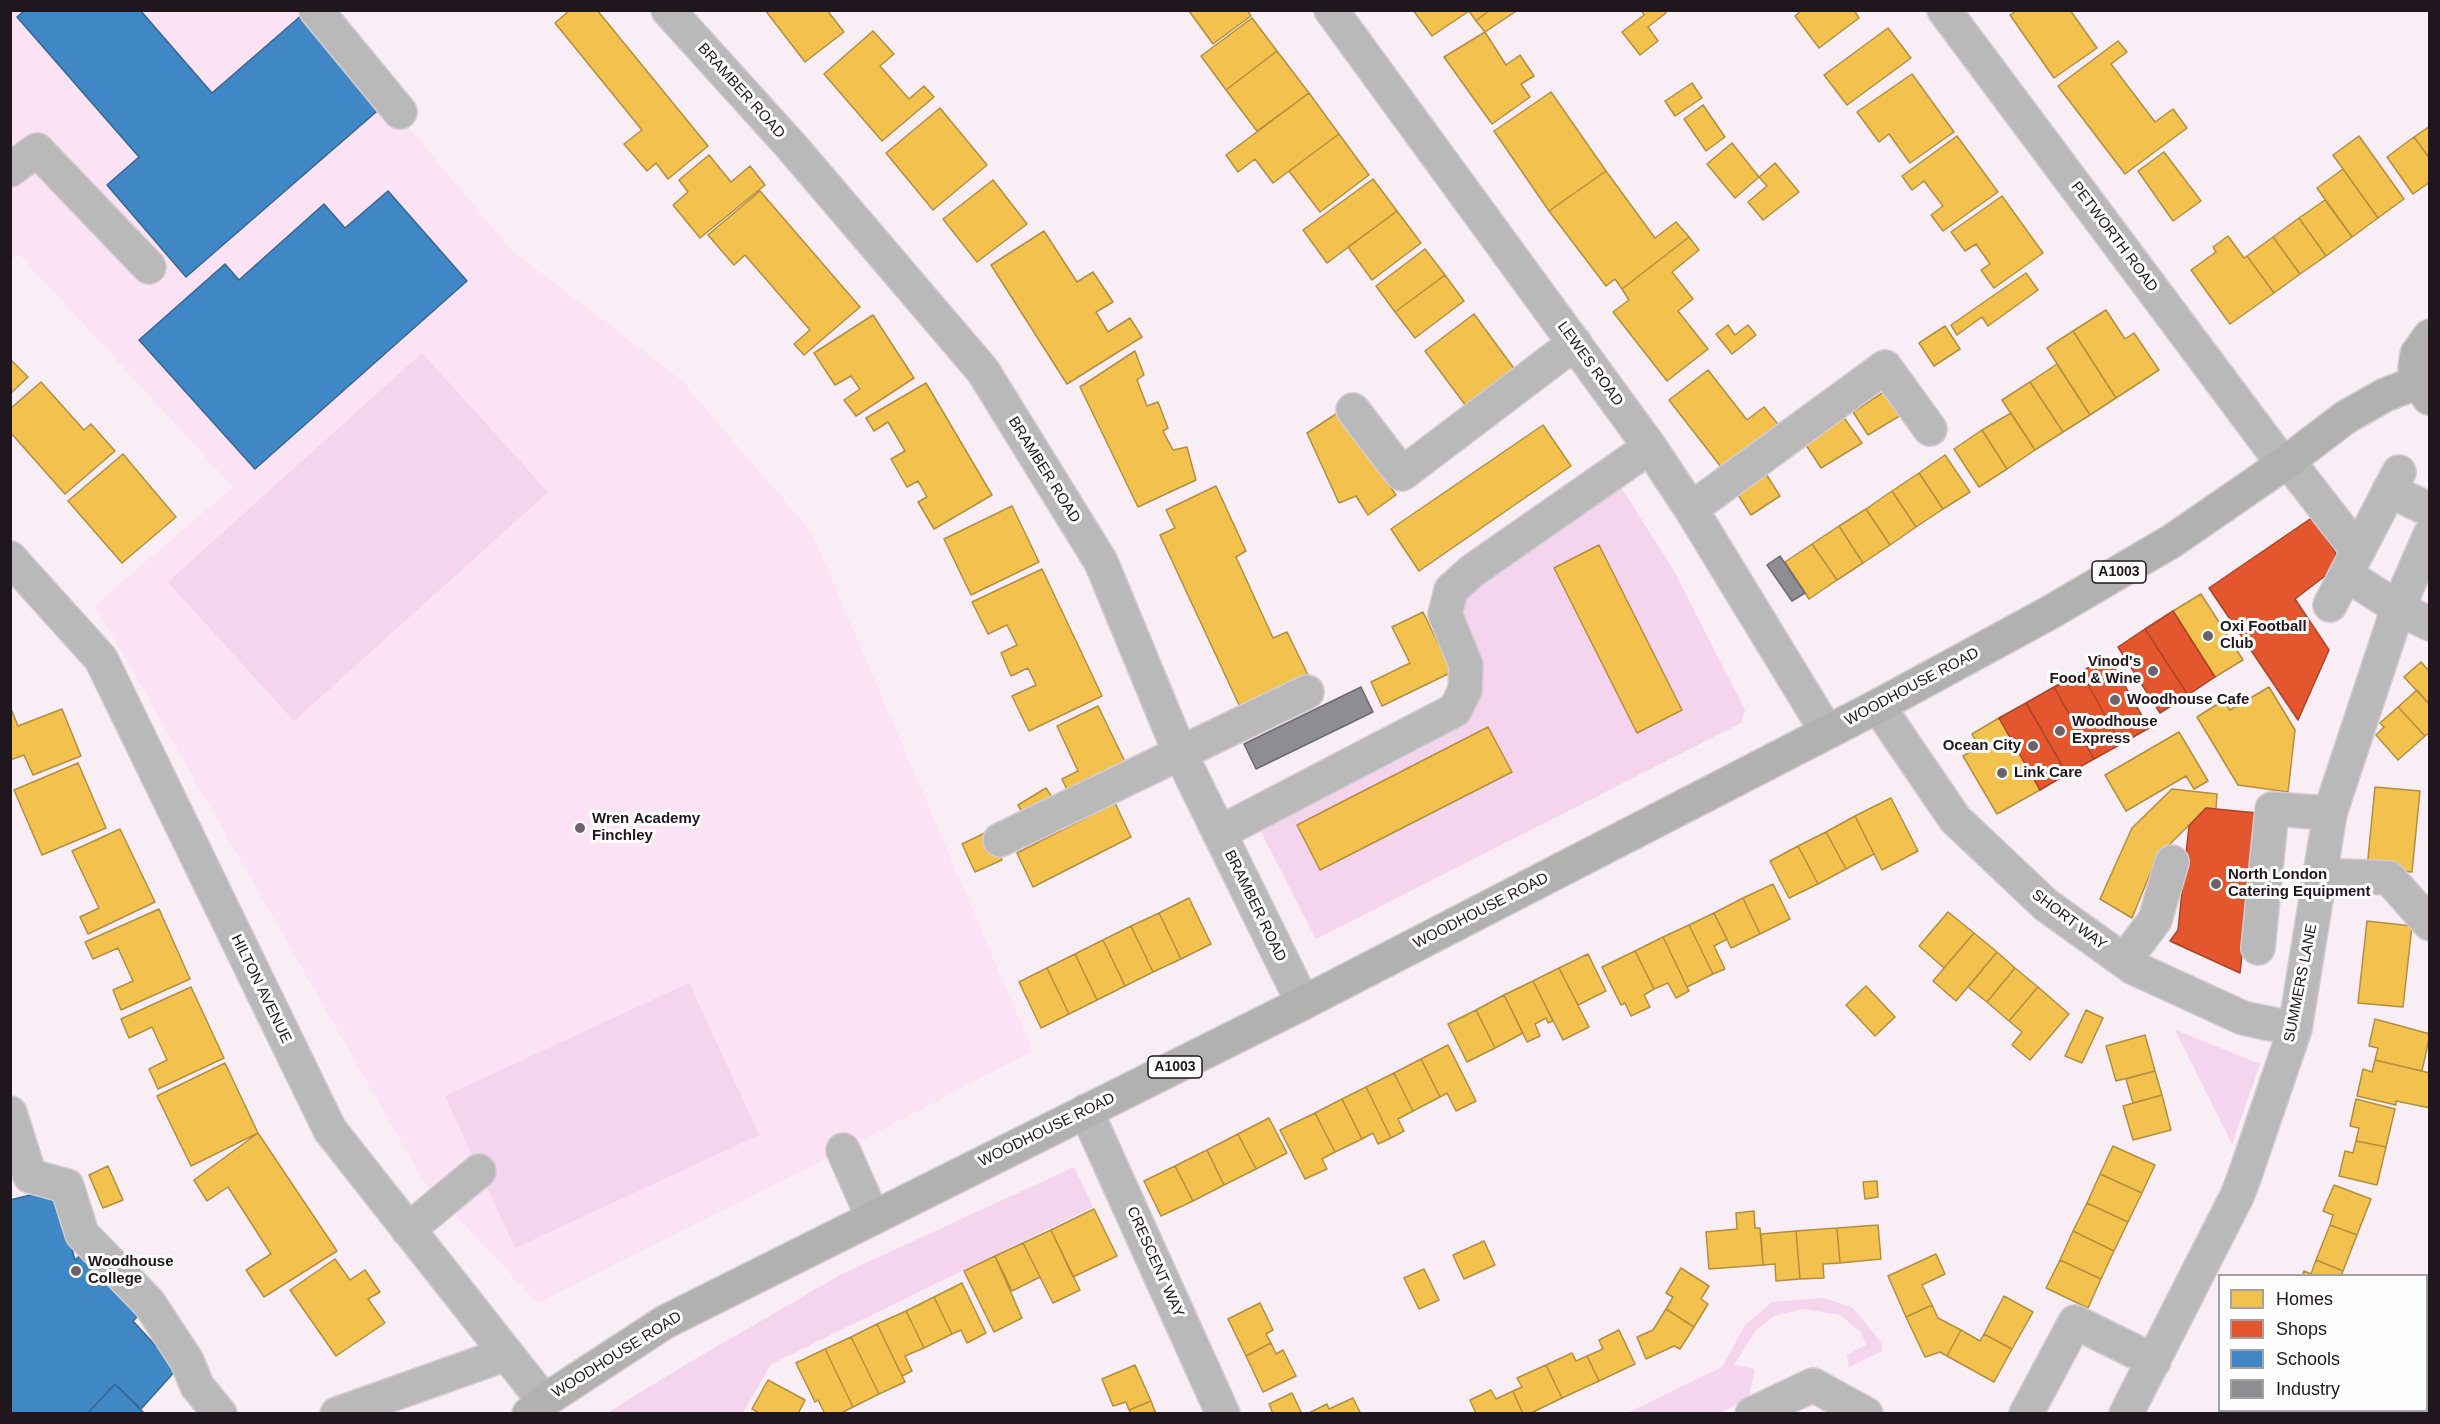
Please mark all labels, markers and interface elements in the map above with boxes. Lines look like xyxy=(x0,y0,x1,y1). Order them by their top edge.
street label: BRAMBER ROAD xyxy=(694,40,788,142)
street label: PETWORTH ROAD xyxy=(2067,178,2161,296)
street label: LEWES ROAD xyxy=(1553,318,1627,410)
street label: BRAMBER ROAD xyxy=(1004,414,1084,526)
road number: A1003 xyxy=(2092,561,2146,583)
place label: Oxi Football Club xyxy=(2220,618,2307,653)
marker: Oxi Football Club xyxy=(2201,629,2215,643)
street label: WOODHOUSE ROAD xyxy=(1842,644,1982,730)
place label: Vinod's Food & Wine xyxy=(2049,653,2141,688)
marker: Vinod's Food & Wine xyxy=(2146,664,2160,678)
place label: Woodhouse Cafe xyxy=(2127,691,2249,709)
marker: Woodhouse Cafe xyxy=(2108,693,2122,707)
place label: Woodhouse Express xyxy=(2072,713,2158,748)
marker: Woodhouse Express xyxy=(2053,724,2067,738)
place label: Ocean City xyxy=(1943,737,2021,755)
marker: Ocean City xyxy=(2026,739,2040,753)
place label: Link Care xyxy=(2014,764,2082,782)
marker: Link Care xyxy=(1995,766,2009,780)
place label: Wren Academy Finchley xyxy=(592,810,700,845)
marker: Wren Academy Finchley xyxy=(573,821,587,835)
street label: BRAMBER ROAD xyxy=(1220,847,1290,965)
place label: North London Catering Equipment xyxy=(2228,866,2371,901)
street label: WOODHOUSE ROAD xyxy=(1410,869,1552,953)
marker: North London Catering Equipment xyxy=(2209,877,2223,891)
street label: SHORT WAY xyxy=(2028,886,2110,954)
street label: SUMMERS LANE xyxy=(2281,922,2321,1044)
street label: HILTON AVENUE xyxy=(227,932,295,1046)
road number: A1003 xyxy=(1148,1056,1202,1078)
street label: WOODHOUSE ROAD xyxy=(976,1089,1118,1171)
street label: CRESCENT WAY xyxy=(1123,1204,1187,1320)
place label: Woodhouse College xyxy=(88,1253,174,1288)
marker: Woodhouse College xyxy=(69,1264,83,1278)
legend xyxy=(2218,1274,2428,1412)
text: Homes xyxy=(2276,1289,2333,1309)
street label: WOODHOUSE ROAD xyxy=(549,1308,685,1402)
text: Shops xyxy=(2276,1319,2327,1339)
text: Schools xyxy=(2276,1349,2340,1369)
text: Industry xyxy=(2276,1379,2340,1399)

